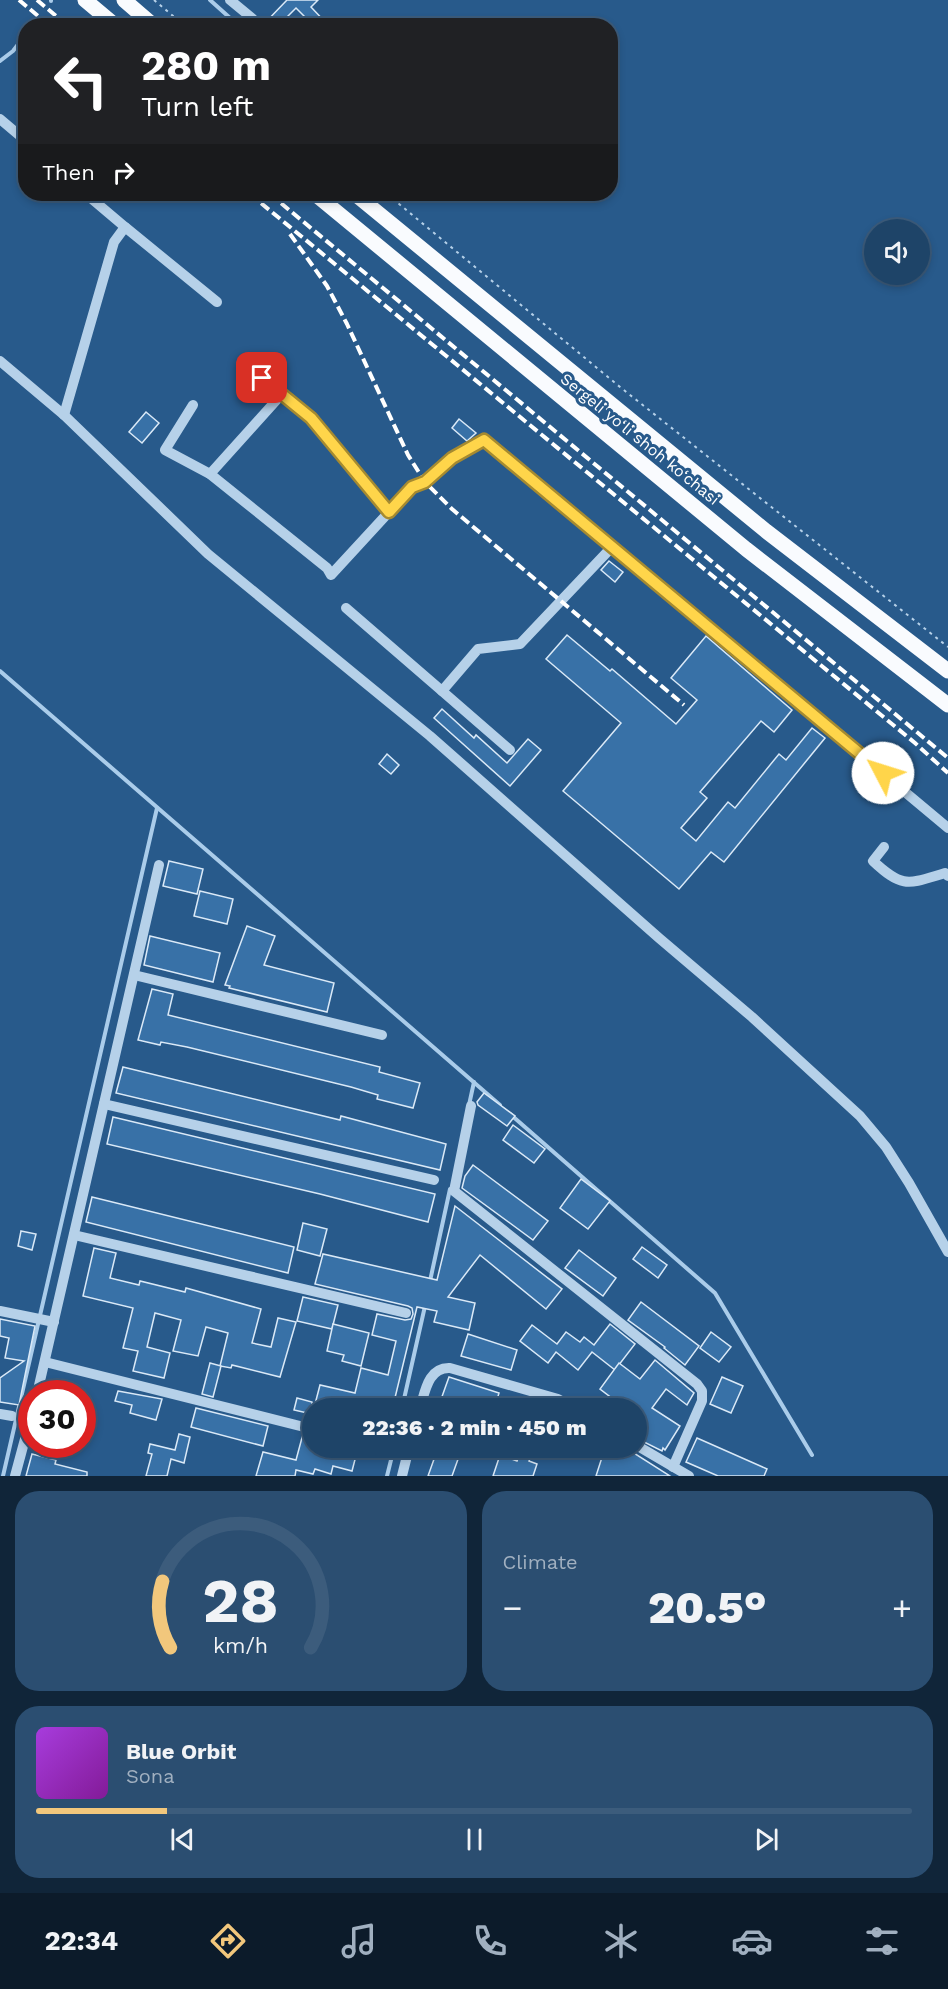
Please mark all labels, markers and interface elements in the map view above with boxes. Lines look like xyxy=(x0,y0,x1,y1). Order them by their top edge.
text: 280 m xyxy=(141,41,271,90)
icon: left xyxy=(42,42,120,120)
text: Turn left xyxy=(141,91,253,123)
icon: right xyxy=(107,156,140,189)
text: Then xyxy=(42,160,95,185)
map controls xyxy=(864,219,930,285)
button: sound xyxy=(864,219,930,285)
pin xyxy=(236,352,287,403)
icon: arrive xyxy=(245,361,278,394)
street label: Sergeli yo‘li shoh ko‘chasi xyxy=(557,369,723,509)
position arrow xyxy=(851,741,915,805)
speed limit sign: 30 xyxy=(18,1380,96,1458)
text: 22:36 · 2 min · 450 m xyxy=(362,1415,587,1440)
text: Climate xyxy=(503,1550,578,1574)
text: 28 xyxy=(203,1564,279,1637)
text: 20.5° xyxy=(648,1581,767,1634)
text: − xyxy=(503,1588,522,1627)
text: + xyxy=(892,1588,912,1627)
text: km/h xyxy=(213,1633,268,1658)
text: Blue Orbit xyxy=(126,1739,236,1764)
text: Sona xyxy=(126,1764,175,1788)
icon: previous xyxy=(166,1823,199,1856)
icon: pause xyxy=(458,1823,491,1856)
icon: next xyxy=(750,1823,783,1856)
icon: directions xyxy=(207,1920,249,1962)
icon: music xyxy=(338,1920,380,1962)
icon: phone xyxy=(469,1920,511,1962)
icon: climate xyxy=(600,1920,642,1962)
icon: car xyxy=(731,1920,773,1962)
icon: filters xyxy=(861,1920,903,1962)
text: 22:34 xyxy=(44,1925,118,1957)

